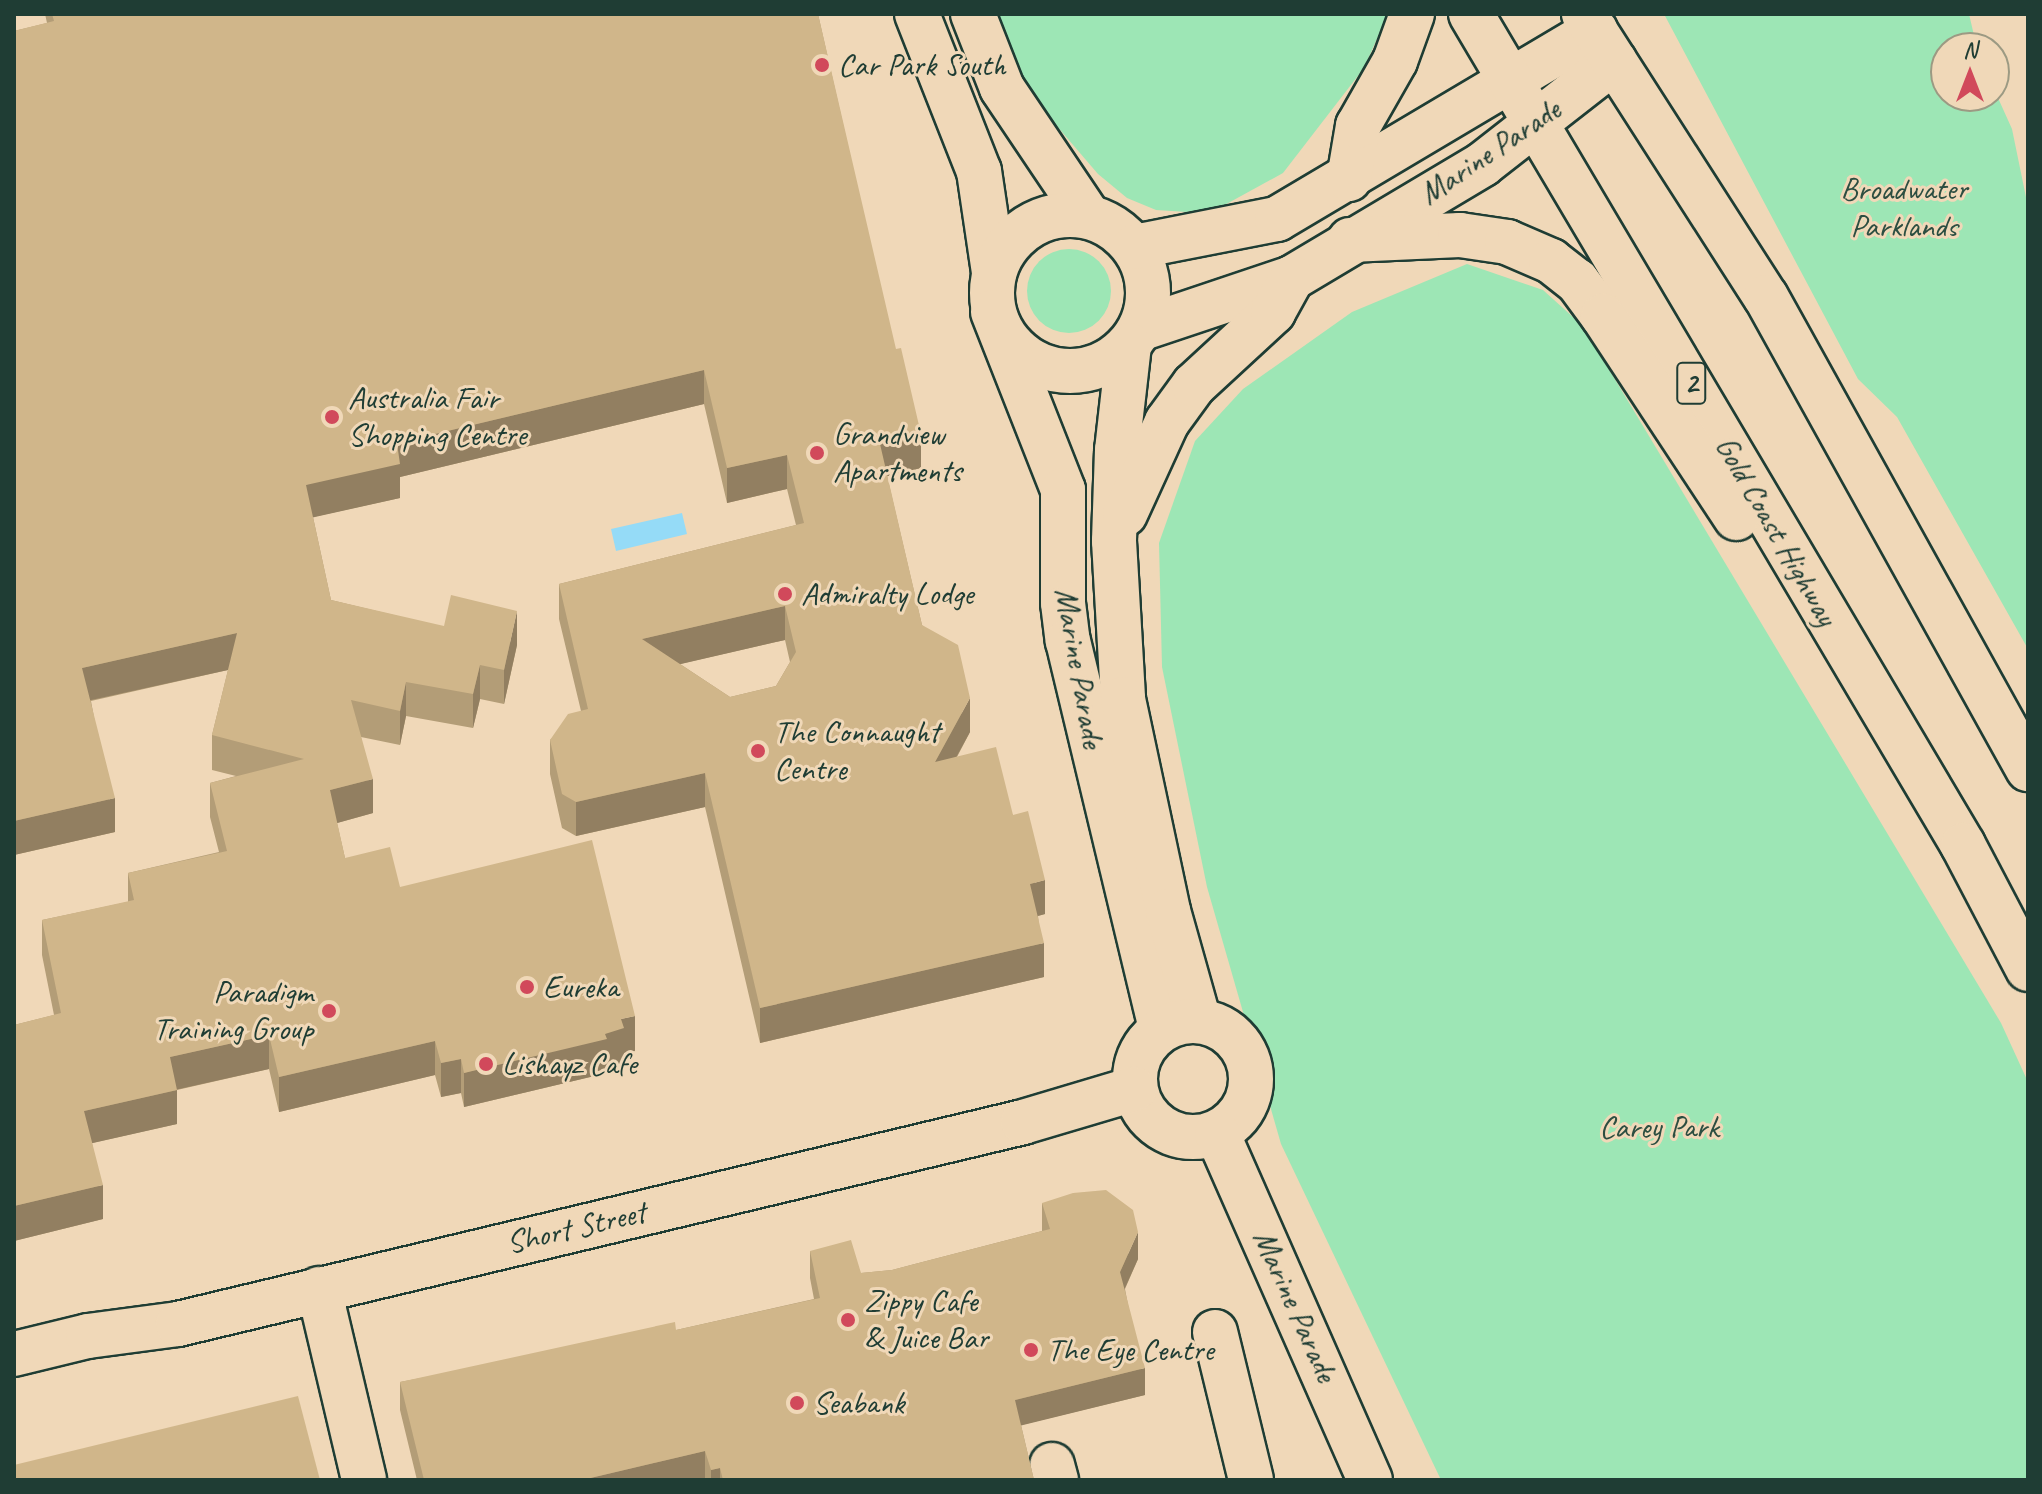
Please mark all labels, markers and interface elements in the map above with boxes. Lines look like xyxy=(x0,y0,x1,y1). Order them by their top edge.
north arrow xyxy=(1930,32,2010,112)
text: N xyxy=(1963,36,1977,64)
place label: Car Park South xyxy=(838,46,1008,84)
marker: Car Park South xyxy=(813,56,831,74)
street label: Marine Parade xyxy=(1412,91,1568,213)
park label: Broadwater Parklands xyxy=(1840,171,1968,246)
road number: 2 xyxy=(1675,357,1707,409)
place label: Australia Fair Shopping Centre xyxy=(348,380,526,455)
marker: Australia Fair Shopping Centre xyxy=(323,408,341,426)
place label: Grandview Apartments xyxy=(833,416,961,491)
street label: Gold Coast Highway xyxy=(1706,430,1846,632)
marker: Grandview Apartments xyxy=(808,444,826,462)
place label: Admiralty Lodge xyxy=(801,575,973,613)
marker: Admiralty Lodge xyxy=(776,585,794,603)
street label: Marine Parade xyxy=(1046,585,1112,751)
place label: The Connaught Centre xyxy=(774,714,939,789)
marker: The Connaught Centre xyxy=(749,742,767,760)
place label: Eureka xyxy=(543,968,618,1006)
place label: Paradigm Training Group xyxy=(153,974,313,1049)
marker: Eureka xyxy=(518,978,536,996)
marker: Paradigm Training Group xyxy=(320,1002,338,1020)
place label: Lishayz Cafe xyxy=(502,1045,638,1083)
marker: Lishayz Cafe xyxy=(477,1055,495,1073)
park label: Carey Park xyxy=(1599,1108,1719,1146)
street label: Short Street xyxy=(503,1193,649,1263)
street label: Marine Parade xyxy=(1245,1224,1345,1388)
place label: Zippy Cafe & Juice Bar xyxy=(864,1283,988,1358)
marker: Zippy Cafe & Juice Bar xyxy=(839,1311,857,1329)
place label: The Eye Centre xyxy=(1047,1331,1214,1369)
marker: The Eye Centre xyxy=(1022,1341,1040,1359)
place label: Seabank xyxy=(813,1384,904,1422)
marker: Seabank xyxy=(788,1394,806,1412)

